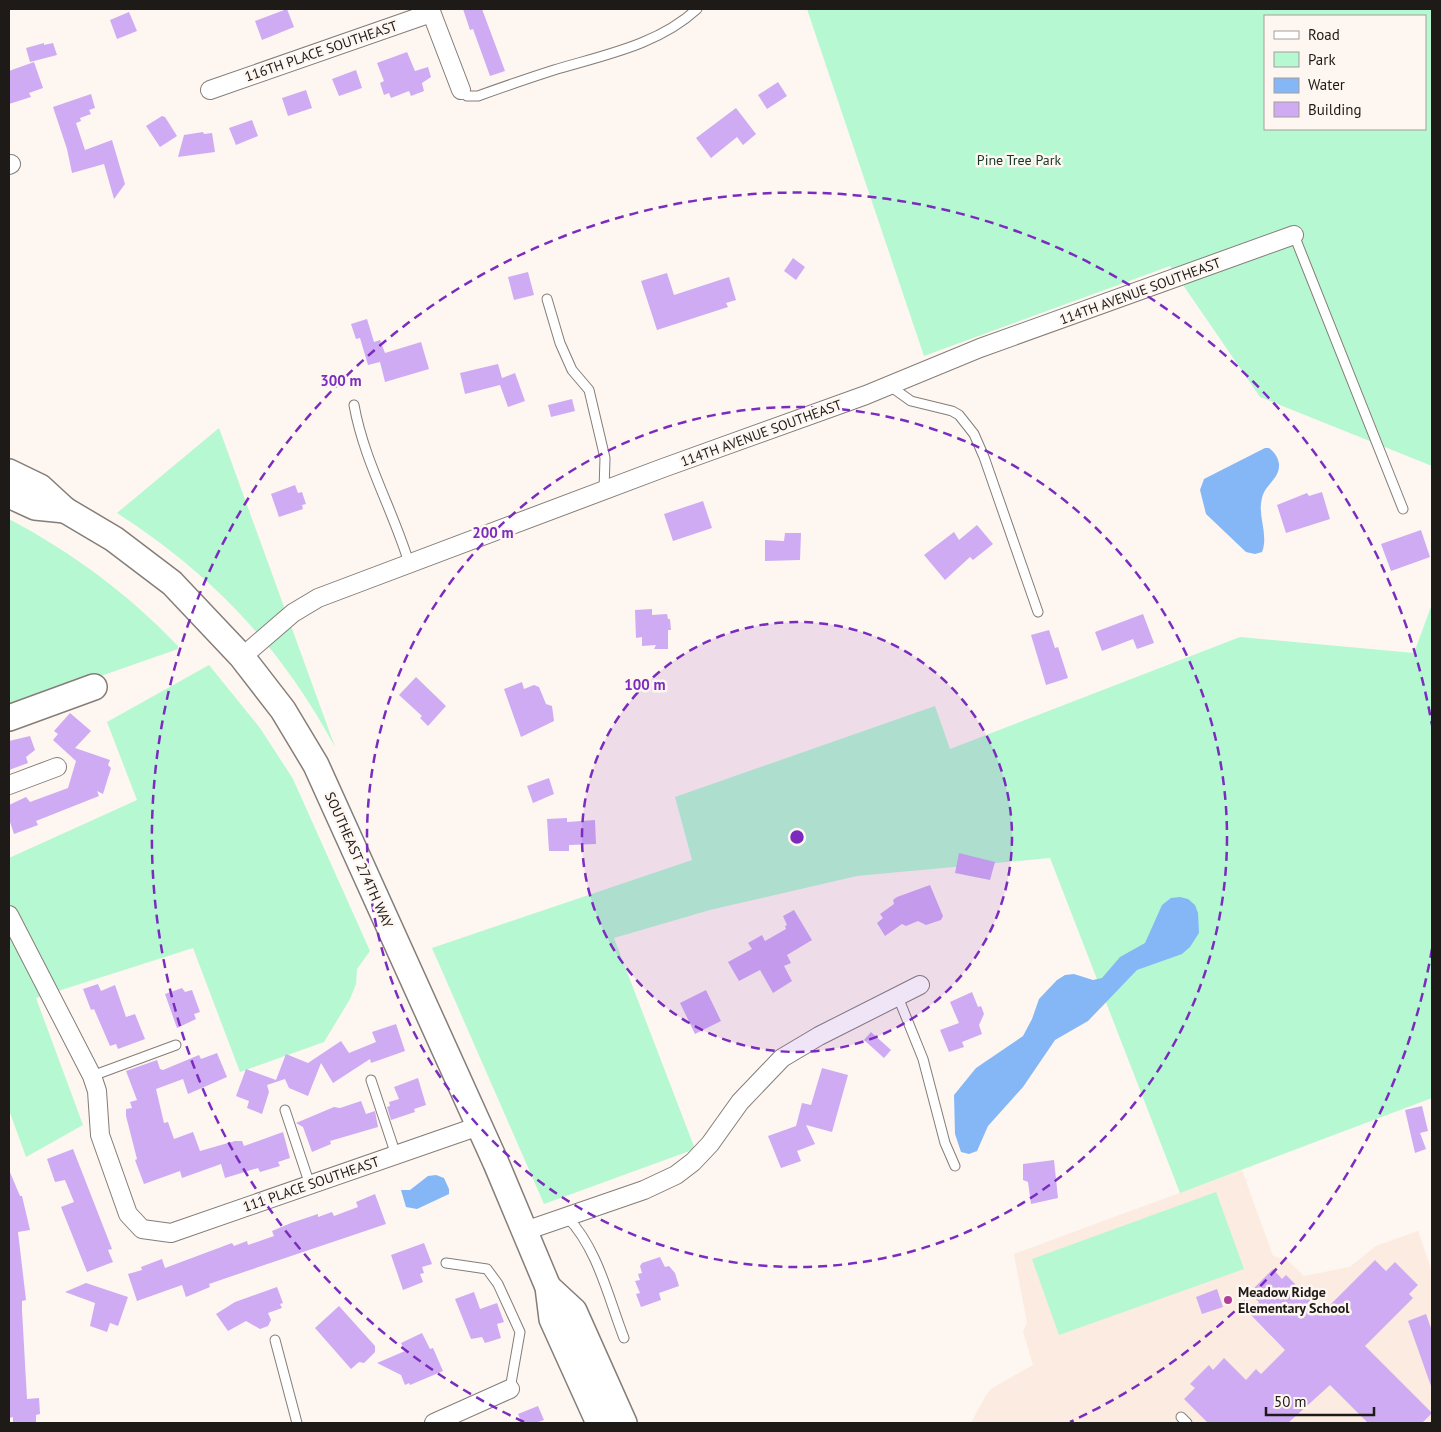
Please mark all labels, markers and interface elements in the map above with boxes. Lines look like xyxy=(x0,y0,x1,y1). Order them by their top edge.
legend xyxy=(1264,15,1426,130)
street label: 116TH PLACE SOUTHEAST xyxy=(242,16,400,86)
text: Road xyxy=(1308,25,1340,44)
text: Park xyxy=(1308,50,1336,69)
text: Water xyxy=(1308,75,1345,94)
text: Building xyxy=(1308,100,1362,119)
park label: Pine Tree Park xyxy=(977,151,1061,169)
street label: 114TH AVENUE SOUTHEAST xyxy=(1057,253,1223,329)
text: 300 m xyxy=(320,371,362,390)
street label: 114TH AVENUE SOUTHEAST xyxy=(678,395,844,471)
text: 200 m xyxy=(472,523,514,542)
text: 100 m xyxy=(624,675,666,694)
street label: SOUTHEAST 274TH WAY xyxy=(321,789,397,931)
centre of rings xyxy=(788,828,806,846)
street label: 111 PLACE SOUTHEAST xyxy=(240,1152,382,1216)
place label: Meadow Ridge Elementary School xyxy=(1238,1283,1350,1317)
marker: Meadow Ridge Elementary School xyxy=(1222,1294,1234,1306)
scale bar xyxy=(1266,1384,1374,1416)
text: 50 m xyxy=(1274,1392,1307,1411)

